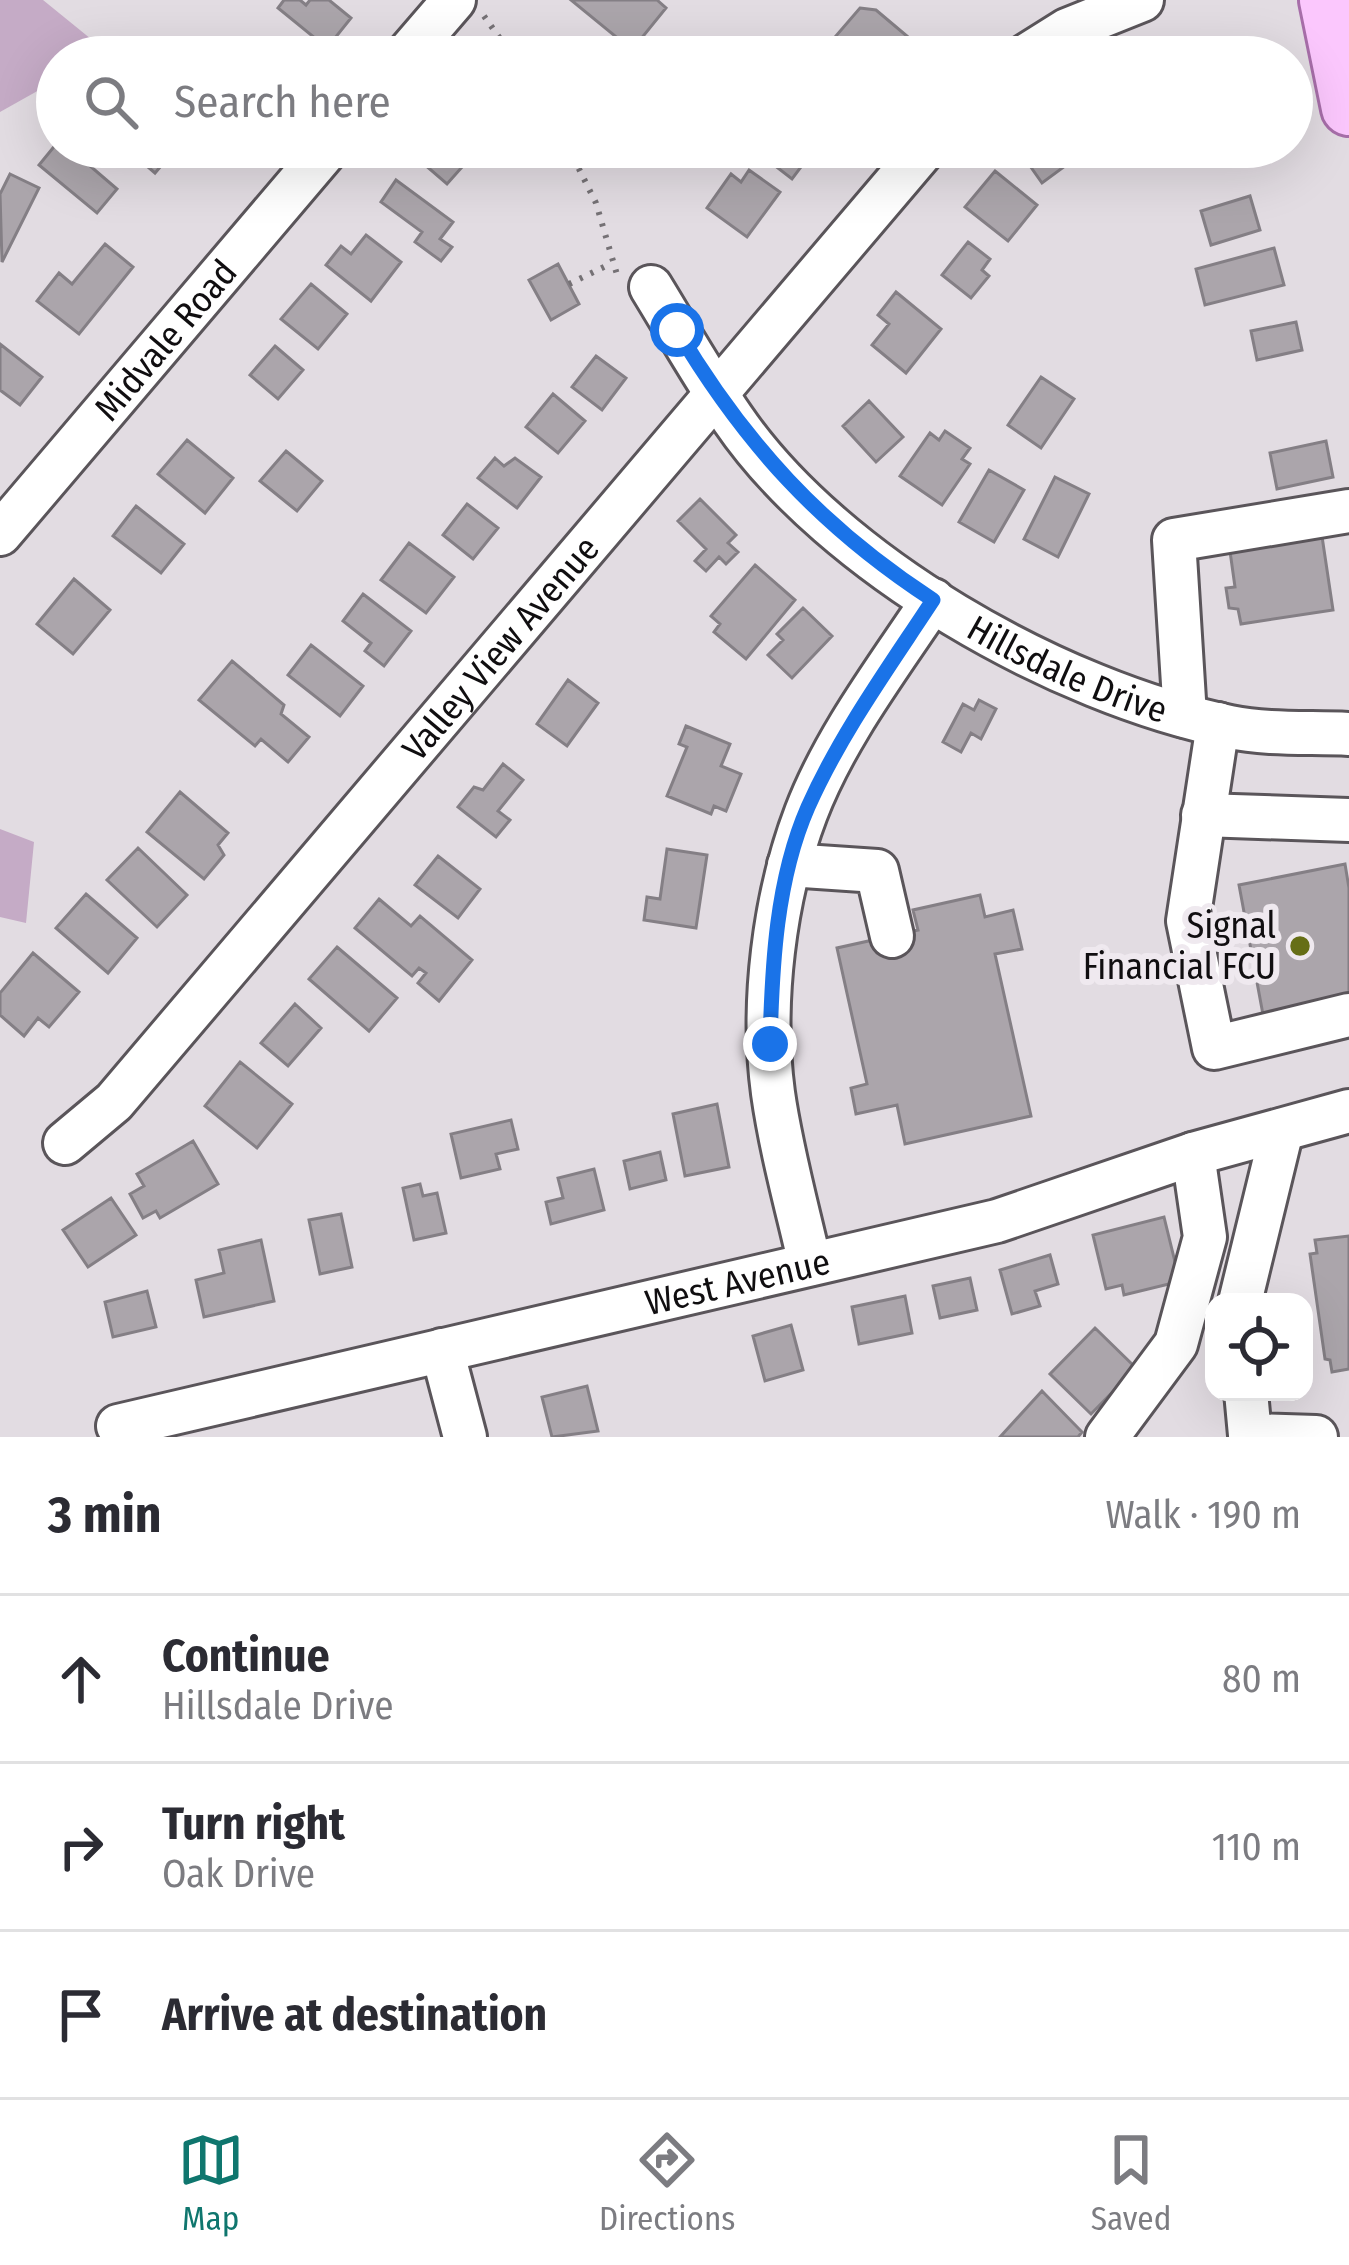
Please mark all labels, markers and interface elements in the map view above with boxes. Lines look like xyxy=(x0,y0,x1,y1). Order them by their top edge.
search box xyxy=(36,36,1313,168)
icon: search xyxy=(78,69,144,135)
text: Search here xyxy=(174,75,391,129)
street label: Midvale Road xyxy=(85,251,247,430)
route start xyxy=(650,303,704,357)
street label: Valley View Avenue xyxy=(393,527,609,770)
street label: Hillsdale Drive xyxy=(960,606,1172,733)
place label: Signal Financial FCU xyxy=(1083,904,1276,989)
marker: Signal Financial FCU xyxy=(1287,933,1313,959)
route end xyxy=(743,1017,797,1071)
street label: West Avenue xyxy=(641,1240,834,1325)
map controls xyxy=(1205,1293,1313,1401)
button: locate xyxy=(1205,1293,1313,1401)
text: 3 min xyxy=(48,1484,162,1546)
text: Walk · 190 m xyxy=(1106,1492,1301,1538)
text: Continue xyxy=(162,1629,330,1683)
icon: ahead xyxy=(48,1646,114,1712)
text: 80 m xyxy=(1222,1656,1301,1702)
text: Hillsdale Drive xyxy=(162,1683,393,1729)
text: Turn right xyxy=(162,1797,345,1851)
icon: right xyxy=(48,1814,114,1880)
text: 110 m xyxy=(1212,1824,1301,1870)
text: Oak Drive xyxy=(162,1851,315,1897)
icon: arrive xyxy=(48,1982,114,2048)
text: Arrive at destination xyxy=(162,1988,547,2042)
tab: Map xyxy=(178,2127,244,2239)
tab: Directions xyxy=(599,2127,735,2239)
tab: Saved xyxy=(1091,2127,1171,2239)

